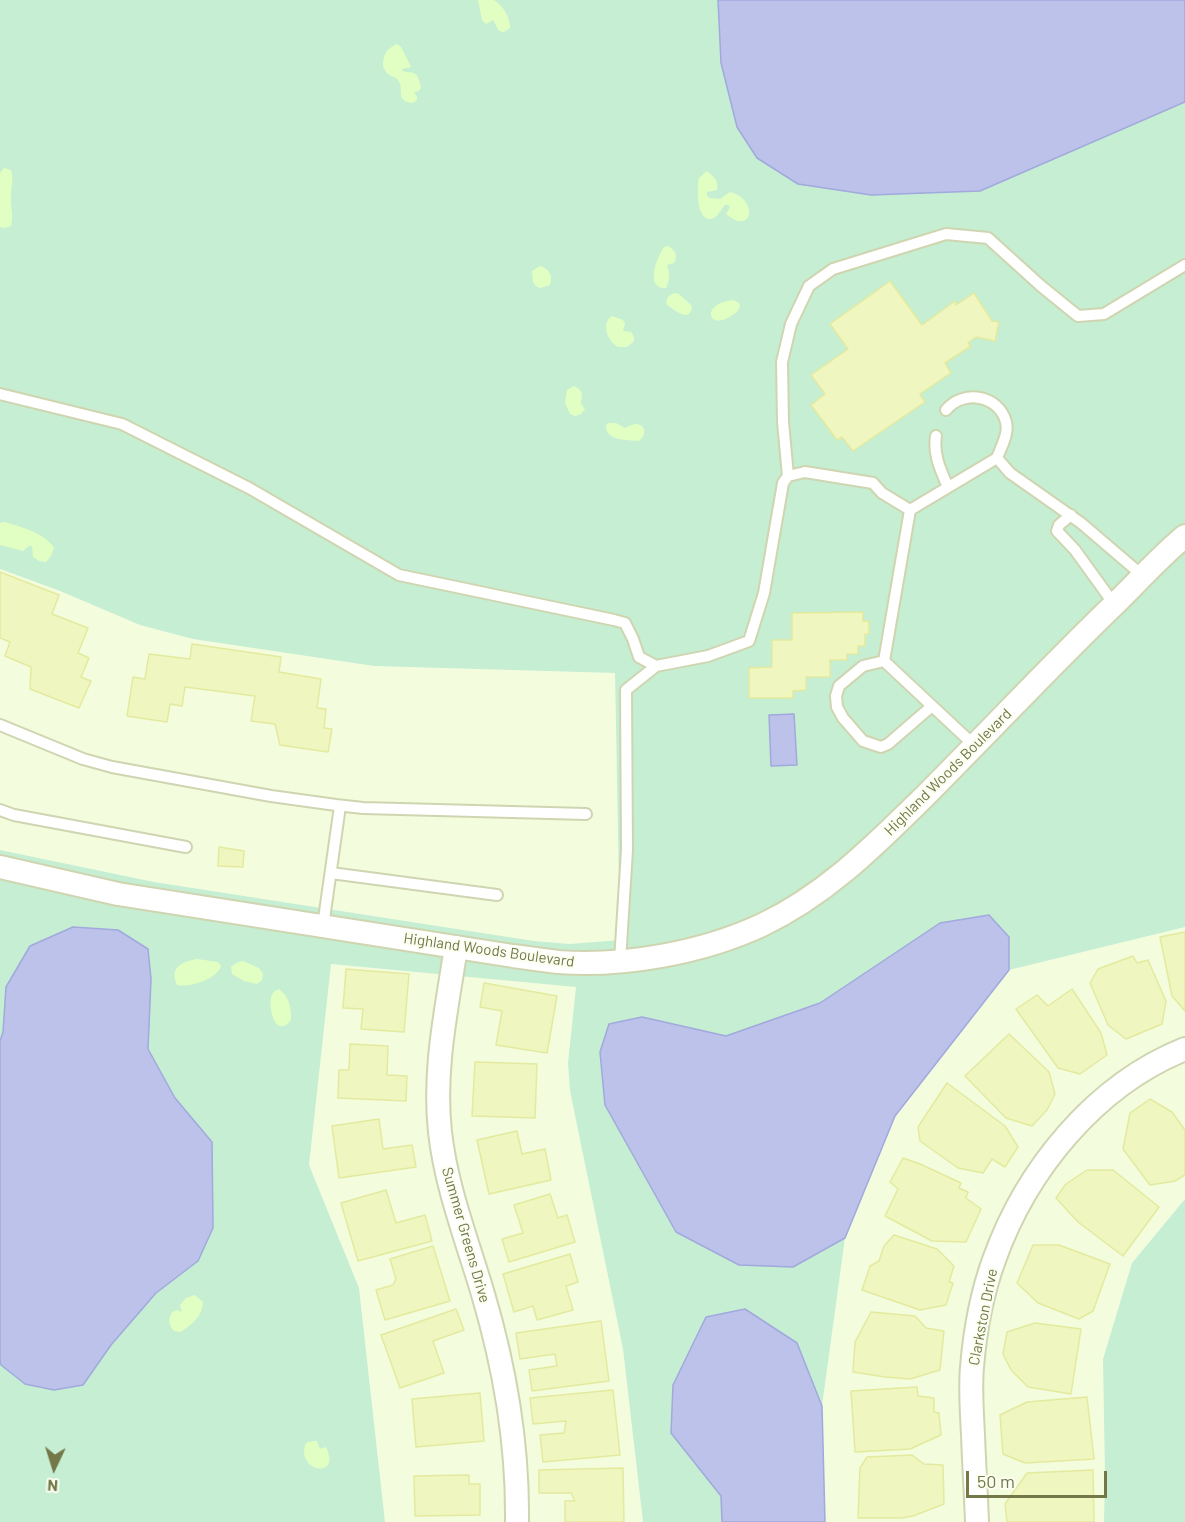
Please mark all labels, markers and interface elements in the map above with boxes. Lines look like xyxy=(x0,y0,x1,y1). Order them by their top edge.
street label: Highland Woods Boulevard xyxy=(881,705,1015,839)
street label: Highland Woods Boulevard xyxy=(402,929,576,971)
street label: Summer Greens Drive xyxy=(438,1165,494,1305)
street label: Clarkston Drive xyxy=(965,1267,1001,1367)
north arrow xyxy=(24,1438,84,1498)
scale bar xyxy=(969,1459,1110,1497)
text: 50 m xyxy=(977,1470,1015,1492)
text: N xyxy=(47,1477,59,1496)

